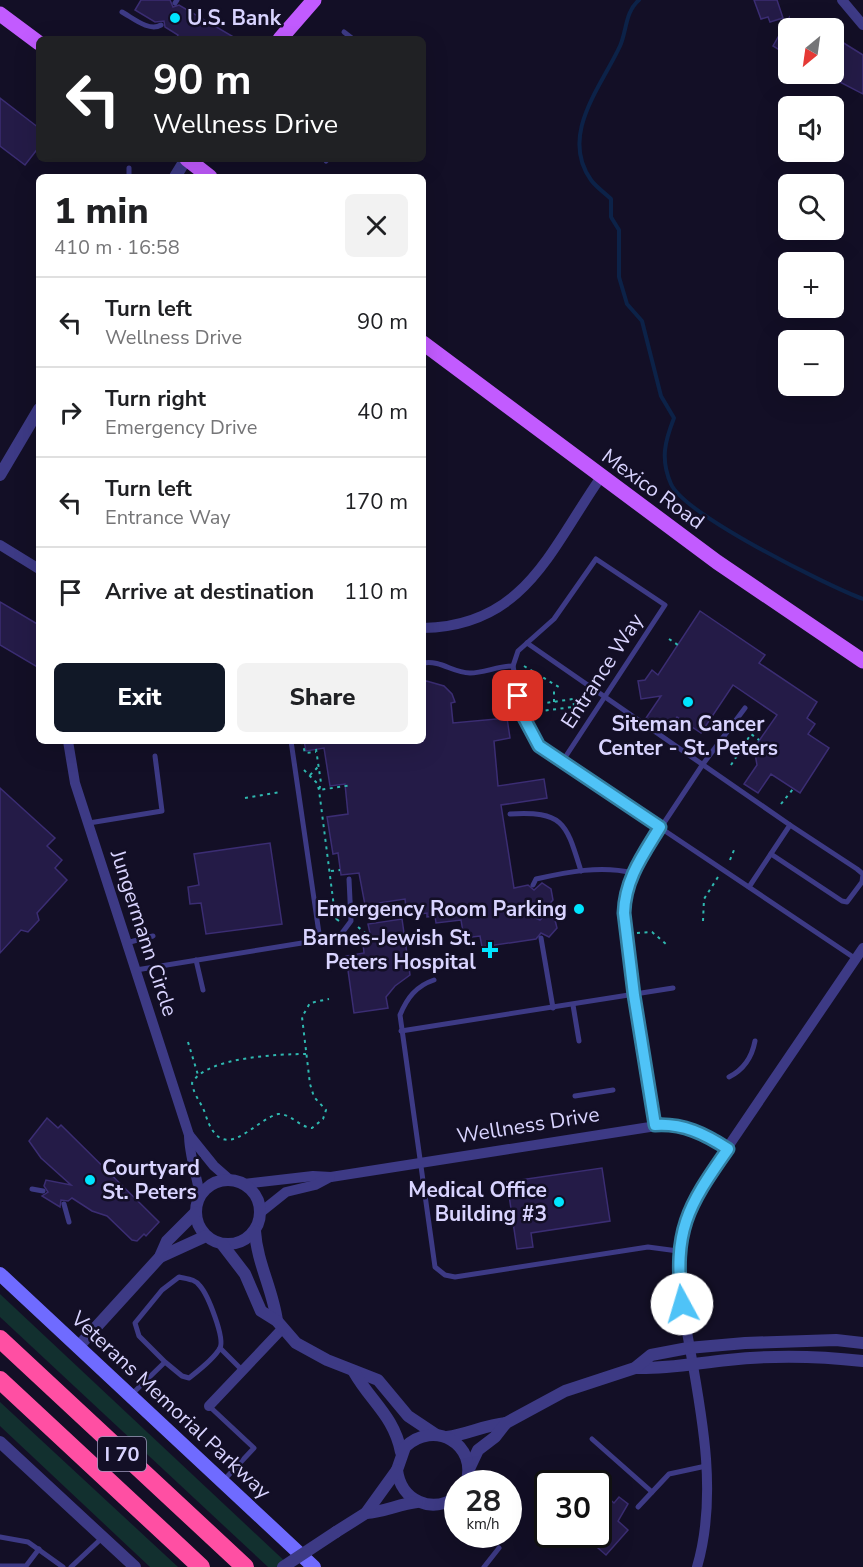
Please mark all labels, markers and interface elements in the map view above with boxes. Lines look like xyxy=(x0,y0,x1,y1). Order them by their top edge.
place label: U.S. Bank xyxy=(187,4,282,32)
marker: U.S. Bank xyxy=(168,11,182,25)
north arrow xyxy=(778,18,844,84)
map controls xyxy=(778,18,844,396)
text: 90 m xyxy=(153,52,252,109)
icon: left xyxy=(54,60,132,138)
button: sound xyxy=(778,96,844,162)
text: Wellness Drive xyxy=(153,106,338,143)
button: search xyxy=(778,174,844,240)
text: 1 min xyxy=(54,187,149,236)
button: close xyxy=(345,194,408,257)
text: 410 m · 16:58 xyxy=(54,234,180,261)
button: + xyxy=(778,252,844,318)
text: Turn left xyxy=(105,294,192,324)
icon: left xyxy=(54,306,87,339)
text: 90 m xyxy=(357,307,408,337)
text: Wellness Drive xyxy=(105,324,242,351)
button: − xyxy=(778,330,844,396)
text: Turn right xyxy=(105,384,206,414)
icon: right xyxy=(54,396,87,429)
text: 40 m xyxy=(357,397,408,427)
text: Emergency Drive xyxy=(105,414,257,441)
street label: Mexico Road xyxy=(596,442,710,536)
text: Turn left xyxy=(105,474,192,504)
icon: left xyxy=(54,486,87,519)
text: 170 m xyxy=(344,487,408,517)
text: Entrance Way xyxy=(105,504,231,531)
icon: arrive xyxy=(54,576,87,609)
text: Arrive at destination xyxy=(105,577,314,607)
text: 110 m xyxy=(344,577,408,607)
street label: Entrance Way xyxy=(554,608,650,734)
button: Exit xyxy=(54,663,225,732)
button: Share xyxy=(237,663,408,732)
pin xyxy=(492,670,543,721)
icon: arrive xyxy=(501,679,534,712)
marker: Siteman Cancer Center - St. Peters xyxy=(681,695,695,709)
place label: Siteman Cancer Center - St. Peters xyxy=(598,710,778,762)
street label: Jungermann Circle xyxy=(104,845,184,1020)
place label: Emergency Room Parking xyxy=(317,895,567,923)
marker: Emergency Room Parking xyxy=(572,902,586,916)
place label: Barnes-Jewish St. Peters Hospital xyxy=(302,924,476,976)
marker: Barnes-Jewish St. Peters Hospital xyxy=(481,941,499,959)
street label: Wellness Drive xyxy=(455,1100,601,1150)
place label: Courtyard St. Peters xyxy=(102,1154,200,1206)
marker: Courtyard St. Peters xyxy=(83,1173,97,1187)
place label: Medical Office Building #3 xyxy=(408,1176,547,1228)
marker: Medical Office Building #3 xyxy=(552,1195,566,1209)
position arrow xyxy=(650,1272,714,1336)
street label: Veterans Memorial Parkway xyxy=(64,1304,277,1505)
road number: I 70 xyxy=(98,1437,146,1471)
speed limit sign: 30 xyxy=(534,1470,612,1548)
text: 28 xyxy=(465,1481,501,1522)
text: km/h xyxy=(466,1514,500,1534)

